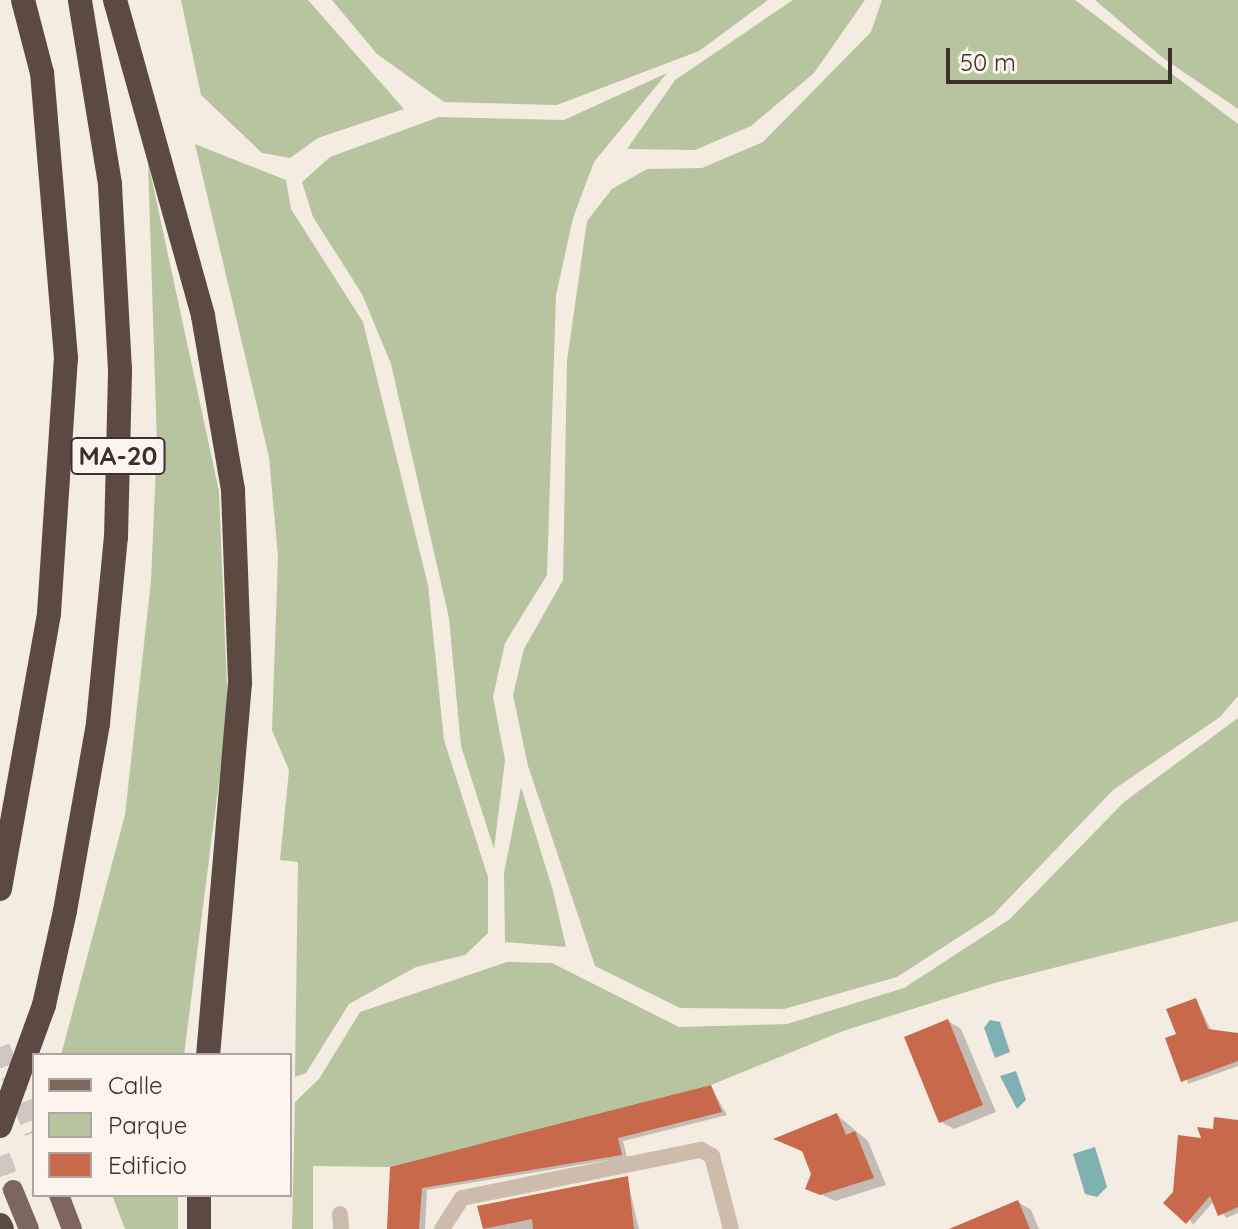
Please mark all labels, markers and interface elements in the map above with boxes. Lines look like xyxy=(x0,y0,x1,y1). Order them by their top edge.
scale bar xyxy=(950,32,1176,82)
text: 50 m xyxy=(960,47,1016,77)
road number: MA-20 xyxy=(70,434,166,478)
legend xyxy=(32,1053,292,1197)
text: Calle xyxy=(108,1070,163,1100)
text: Parque xyxy=(108,1110,187,1140)
text: Edificio xyxy=(108,1150,187,1180)

